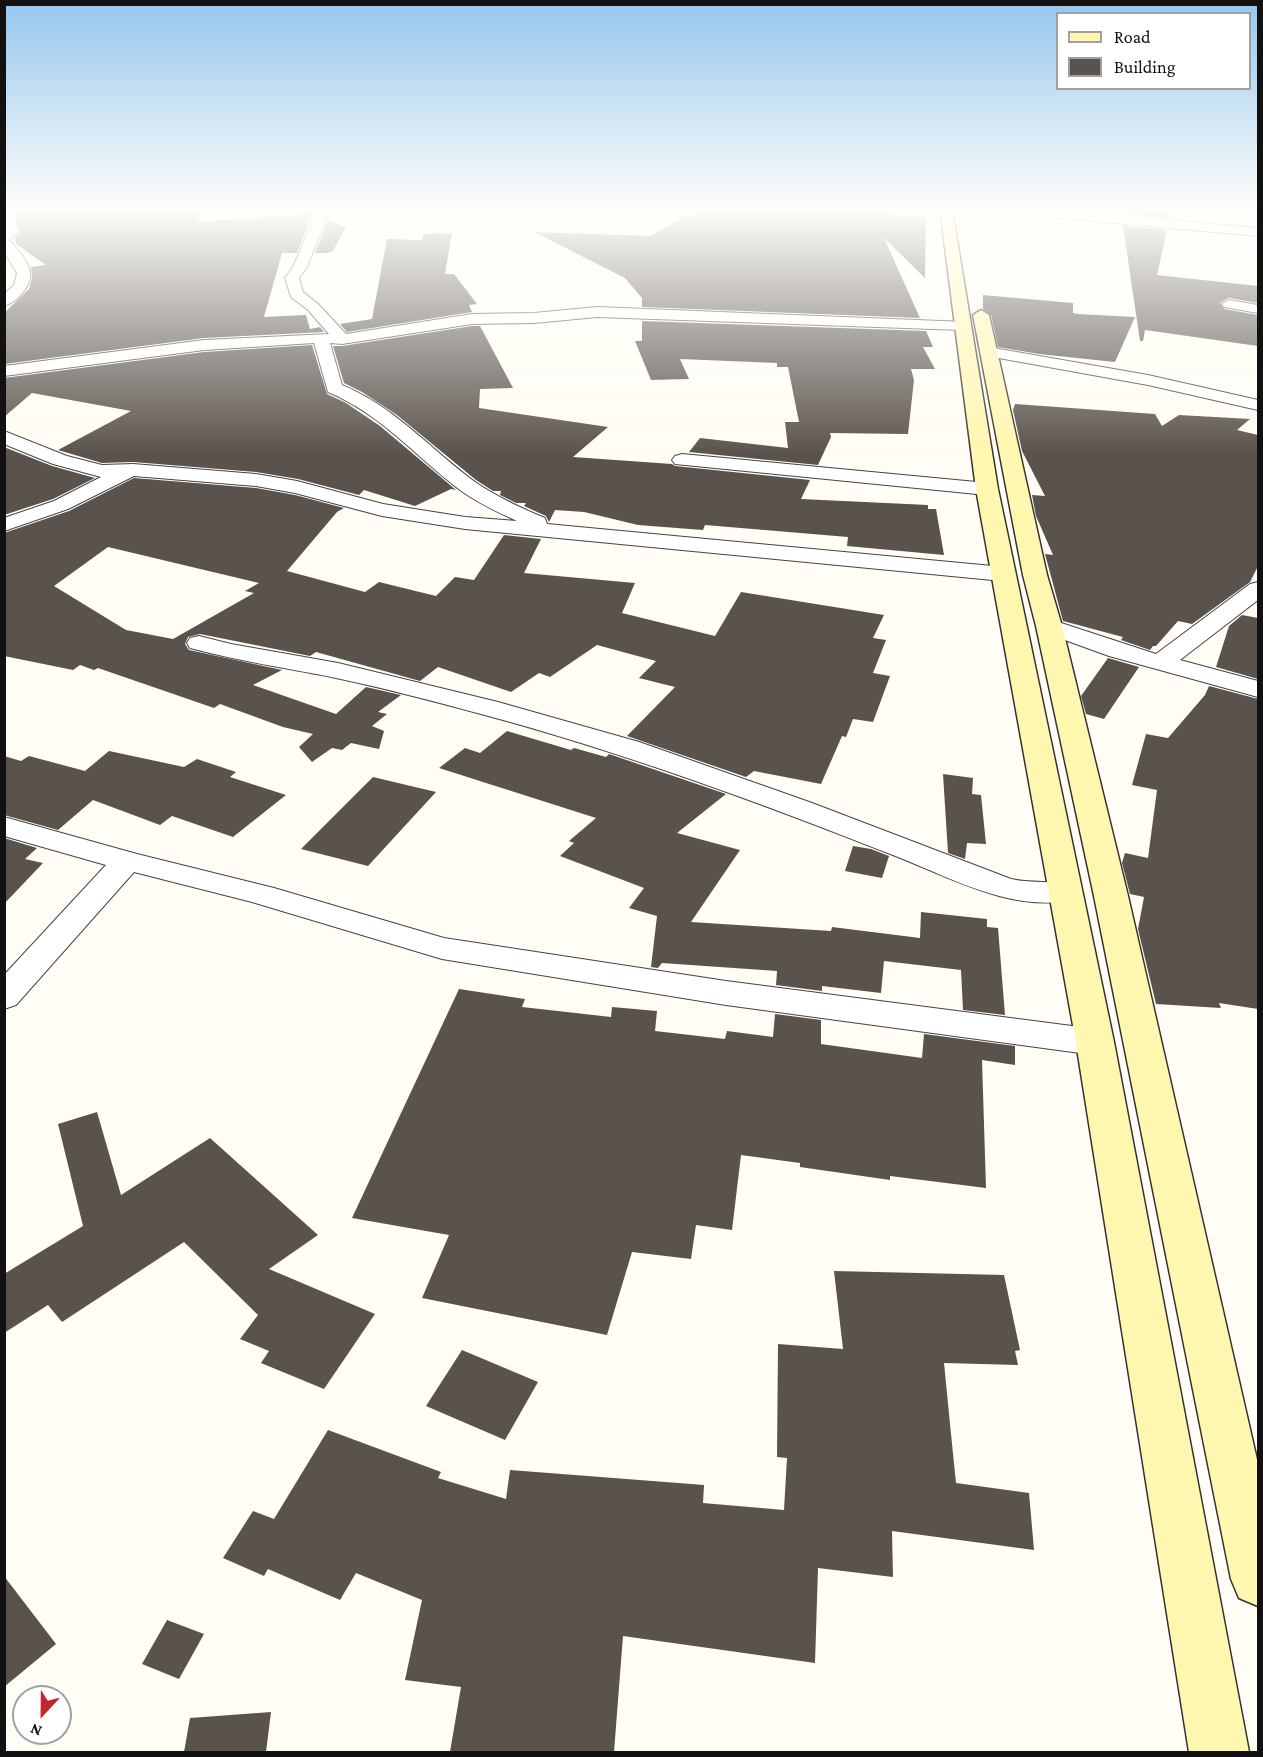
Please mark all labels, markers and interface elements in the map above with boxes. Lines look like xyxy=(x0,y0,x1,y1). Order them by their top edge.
legend xyxy=(1056,12,1251,90)
text: Road xyxy=(1114,27,1151,47)
text: Building xyxy=(1114,57,1175,77)
north arrow xyxy=(12,1685,72,1745)
text: N xyxy=(28,1720,44,1740)

